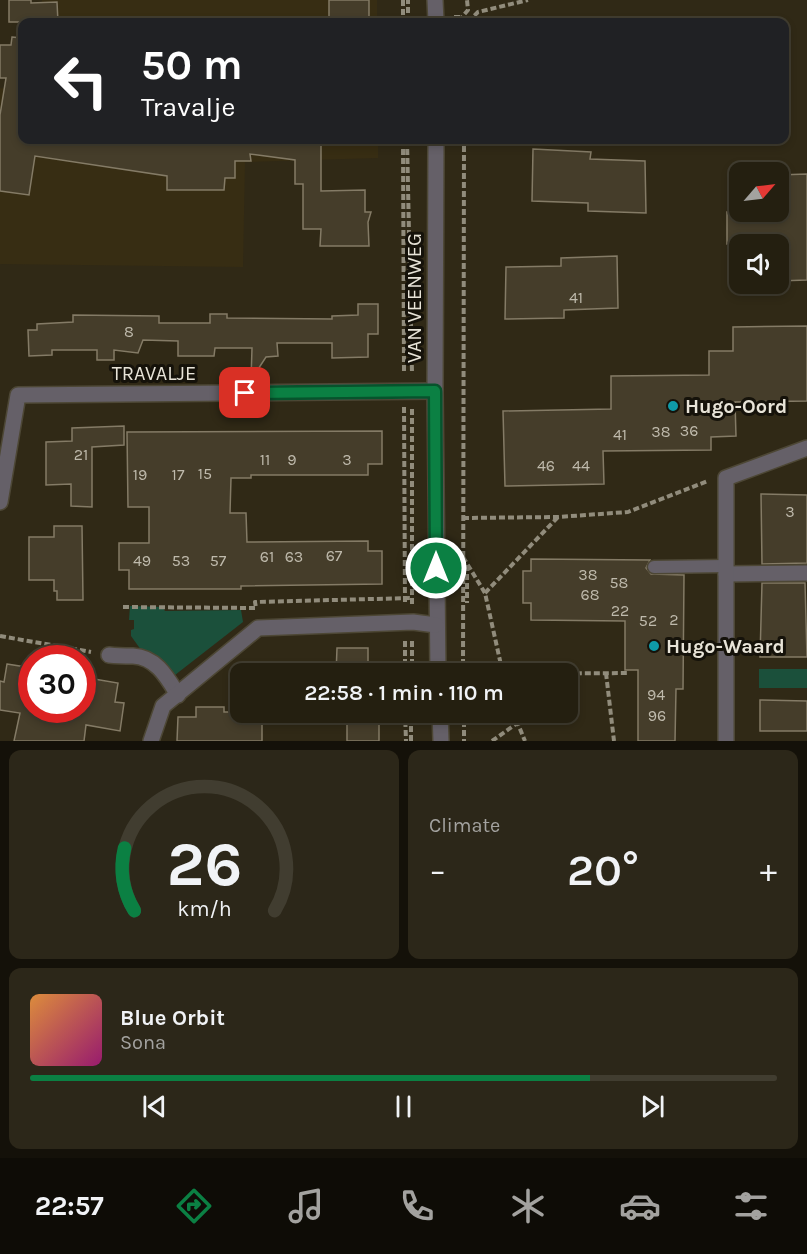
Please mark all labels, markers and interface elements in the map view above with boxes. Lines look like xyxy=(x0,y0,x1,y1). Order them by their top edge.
text: 50 m xyxy=(141,40,243,90)
icon: left xyxy=(42,42,120,120)
text: Travalje xyxy=(141,91,236,123)
north arrow xyxy=(729,162,789,222)
map controls xyxy=(729,162,789,294)
street label: VAN VEENWEG xyxy=(403,233,426,363)
button: sound xyxy=(729,234,789,294)
house number: 41 xyxy=(569,288,583,307)
house number: 8 xyxy=(124,322,134,341)
street label: TRAVALJE xyxy=(112,362,196,385)
pin xyxy=(219,367,270,418)
icon: arrive xyxy=(228,376,261,409)
place label: Hugo-Oord xyxy=(685,395,787,418)
marker: Hugo-Oord xyxy=(666,399,680,413)
house number: 36 xyxy=(680,421,698,440)
house number: 38 xyxy=(651,422,671,441)
house number: 41 xyxy=(613,425,627,444)
house number: 21 xyxy=(74,445,88,464)
house number: 11 xyxy=(260,450,270,469)
house number: 9 xyxy=(287,450,297,469)
house number: 3 xyxy=(342,450,352,469)
house number: 46 xyxy=(537,456,555,475)
house number: 44 xyxy=(572,456,590,475)
house number: 15 xyxy=(198,464,212,483)
house number: 19 xyxy=(133,465,147,484)
house number: 17 xyxy=(172,465,185,484)
house number: 3 xyxy=(785,502,795,521)
position arrow xyxy=(404,536,468,600)
house number: 67 xyxy=(326,546,343,565)
house number: 61 xyxy=(260,547,274,566)
house number: 63 xyxy=(285,547,303,566)
house number: 49 xyxy=(133,551,151,570)
house number: 53 xyxy=(172,551,190,570)
house number: 57 xyxy=(210,551,227,570)
house number: 38 xyxy=(578,565,598,584)
house number: 58 xyxy=(610,573,628,592)
house number: 68 xyxy=(581,585,600,604)
house number: 22 xyxy=(611,601,629,620)
house number: 2 xyxy=(669,610,679,629)
house number: 52 xyxy=(639,611,657,630)
place label: Hugo-Waard xyxy=(666,635,785,658)
marker: Hugo-Waard xyxy=(647,639,661,653)
speed limit sign: 30 xyxy=(18,645,96,723)
text: 22:58 · 1 min · 110 m xyxy=(304,680,504,706)
house number: 94 xyxy=(647,685,665,704)
house number: 96 xyxy=(648,706,666,725)
text: Climate xyxy=(429,814,500,837)
text: 26 xyxy=(166,828,242,901)
text: 20° xyxy=(567,844,639,896)
text: − xyxy=(429,851,446,889)
text: + xyxy=(760,851,777,889)
text: km/h xyxy=(177,897,231,922)
text: Blue Orbit xyxy=(120,1005,225,1031)
text: Sona xyxy=(120,1031,166,1054)
icon: previous xyxy=(138,1090,171,1123)
icon: pause xyxy=(387,1090,420,1123)
icon: next xyxy=(636,1090,669,1123)
icon: directions xyxy=(173,1185,215,1227)
icon: music xyxy=(285,1185,327,1227)
icon: phone xyxy=(396,1185,438,1227)
icon: climate xyxy=(507,1185,549,1227)
icon: car xyxy=(619,1185,661,1227)
icon: filters xyxy=(730,1185,772,1227)
text: 22:57 xyxy=(35,1190,104,1222)

